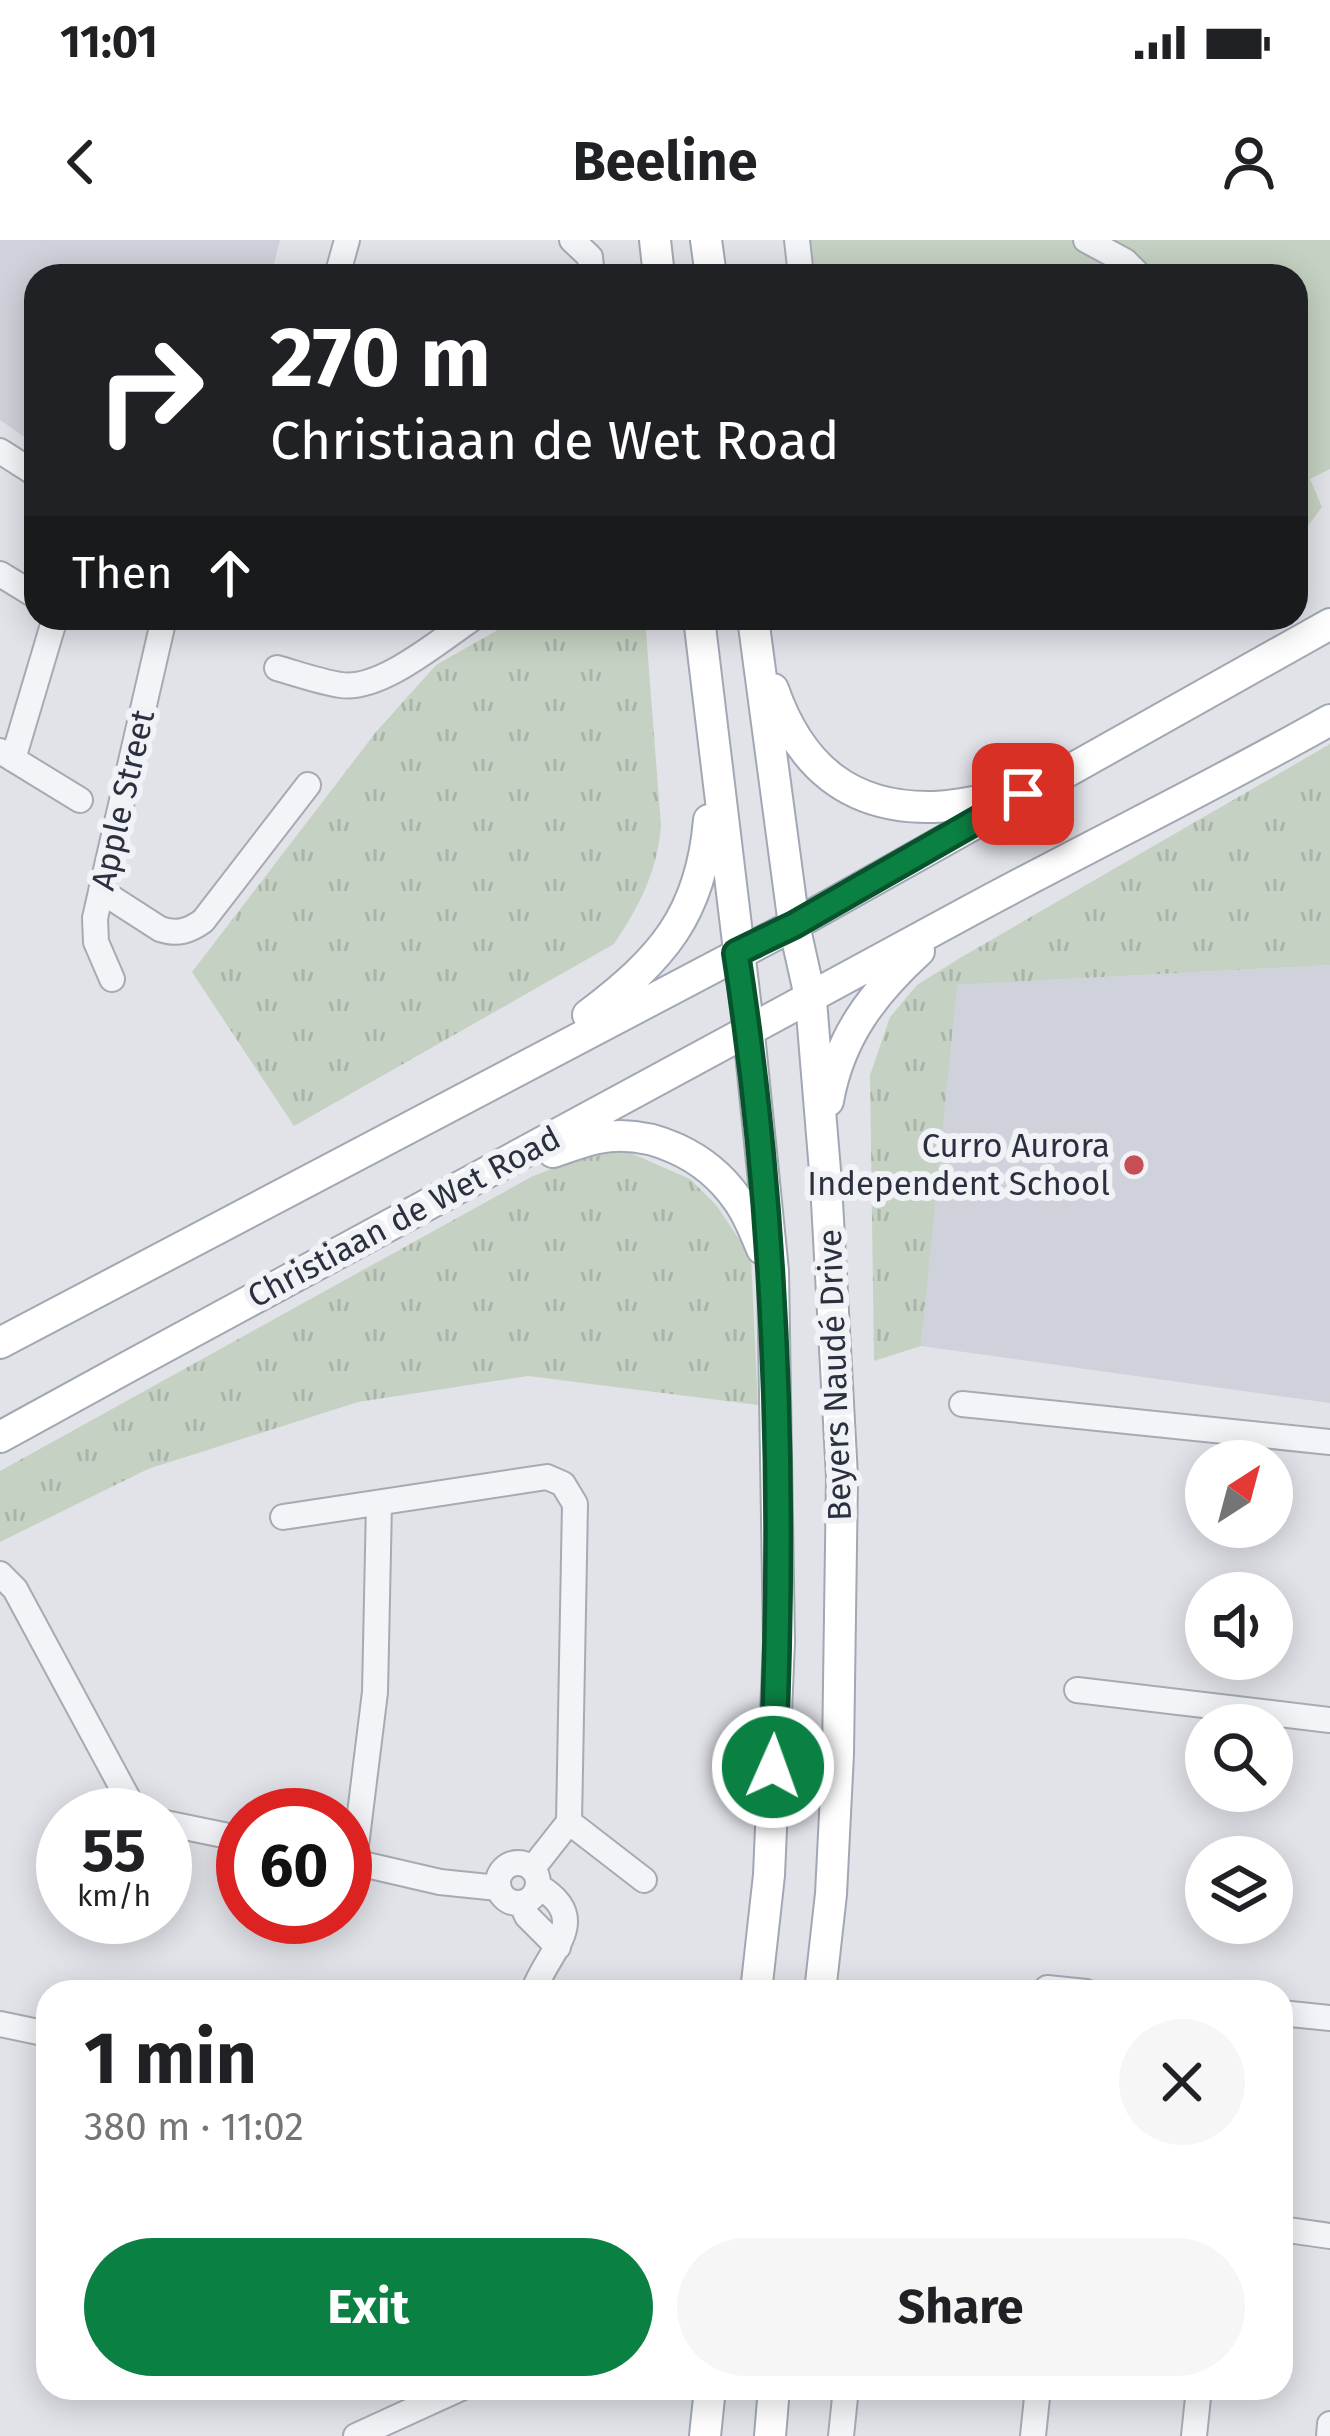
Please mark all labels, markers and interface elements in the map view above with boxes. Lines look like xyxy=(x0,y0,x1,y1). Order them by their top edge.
text: 11:01 xyxy=(60,15,158,69)
icon: back xyxy=(48,129,114,195)
icon: person xyxy=(1216,129,1282,195)
text: Beeline xyxy=(572,130,758,194)
text: 270 m xyxy=(270,307,491,408)
icon: right xyxy=(72,312,228,468)
text: Christiaan de Wet Road xyxy=(270,409,840,473)
icon: ahead xyxy=(197,540,263,606)
text: Then xyxy=(72,546,173,600)
street label: Apple Street xyxy=(83,706,163,894)
pin xyxy=(972,743,1074,845)
icon: arrive xyxy=(990,761,1056,827)
street label: Christiaan de Wet Road xyxy=(241,1118,567,1316)
place label: Curro Aurora Independent School xyxy=(807,1126,1110,1204)
marker: Curro Aurora Independent School xyxy=(1121,1152,1147,1178)
street label: Beyers Naudé Drive xyxy=(810,1228,860,1522)
north arrow xyxy=(1185,1440,1293,1548)
map controls xyxy=(1185,1440,1293,1944)
button: sound xyxy=(1185,1572,1293,1680)
position arrow xyxy=(710,1704,836,1830)
button: search xyxy=(1185,1704,1293,1812)
speed limit sign: 60 xyxy=(216,1788,372,1944)
text: 55 xyxy=(82,1815,146,1887)
button: layers xyxy=(1185,1836,1293,1944)
text: km/h xyxy=(77,1878,151,1914)
text: 1 min xyxy=(84,2016,257,2102)
button: close xyxy=(1119,2019,1245,2145)
text: 380 m · 11:02 xyxy=(84,2104,304,2150)
button: Exit xyxy=(84,2238,653,2376)
button: Share xyxy=(677,2238,1245,2376)

